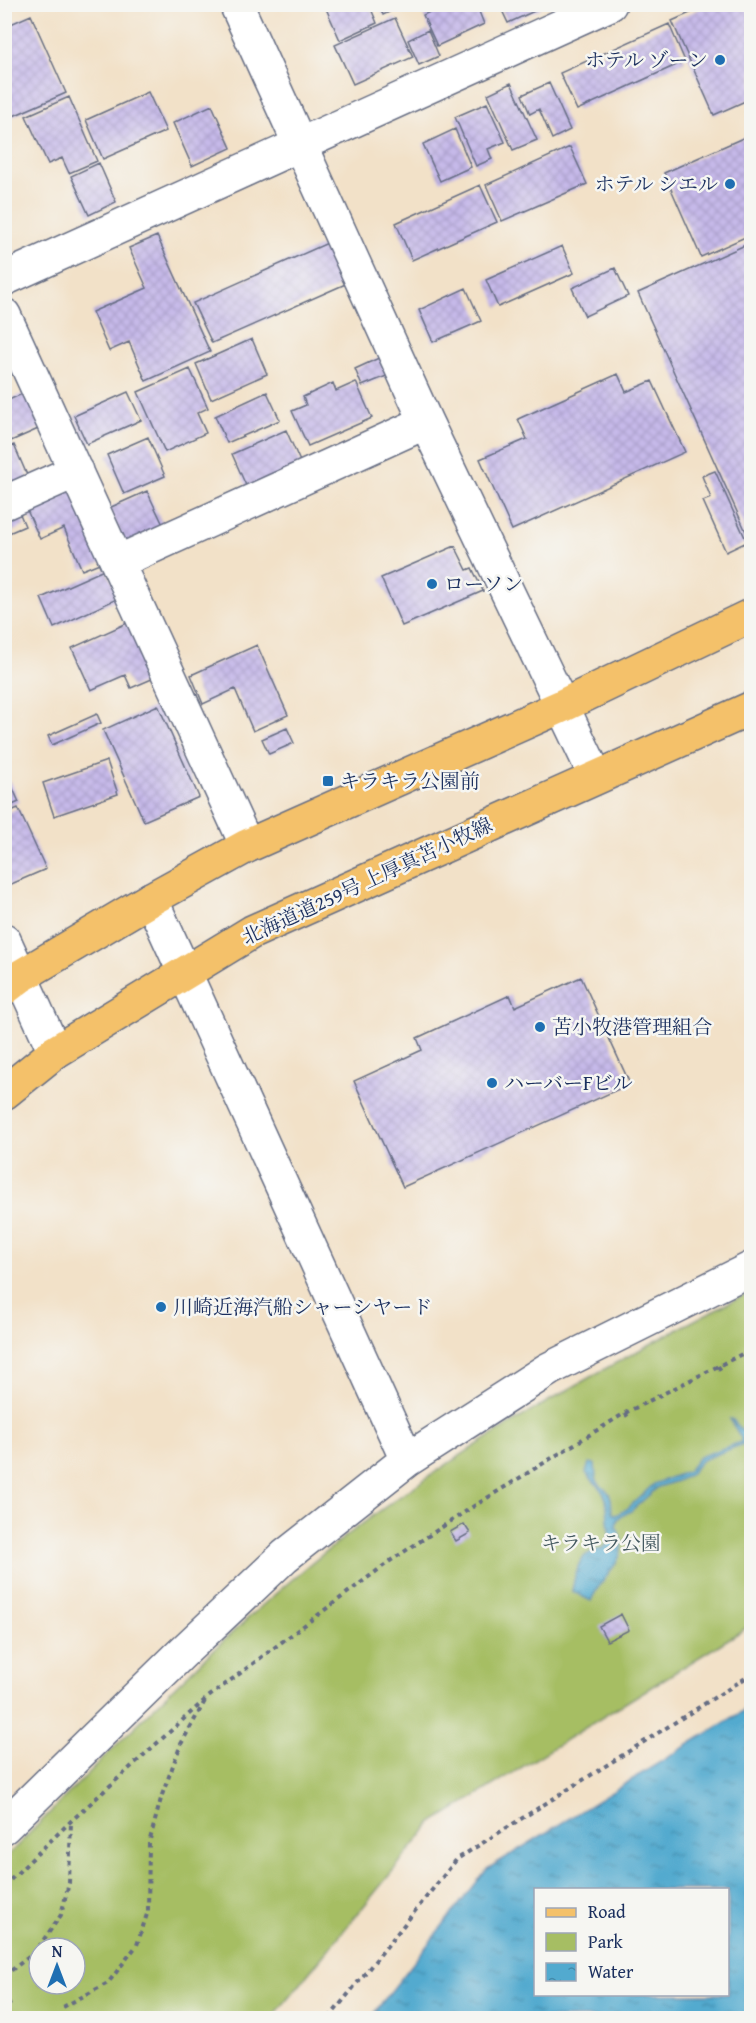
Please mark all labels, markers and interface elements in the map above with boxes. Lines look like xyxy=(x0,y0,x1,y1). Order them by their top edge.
place label: ホテル ゾーン xyxy=(585,45,708,74)
marker: ホテル ゾーン xyxy=(713,53,727,67)
place label: ホテル シエル xyxy=(595,169,718,198)
marker: ホテル シエル xyxy=(723,177,737,191)
place label: ローソン xyxy=(444,569,523,598)
marker: ローソン xyxy=(425,577,439,591)
place label: キラキラ公園前 xyxy=(340,766,480,795)
marker: キラキラ公園前 xyxy=(321,774,335,788)
street label: 北海道道259号 上厚真苫小牧線 xyxy=(237,810,497,951)
place label: 苫小牧港管理組合 xyxy=(552,1012,712,1041)
marker: 苫小牧港管理組合 xyxy=(533,1020,547,1034)
place label: ハーバーFビル xyxy=(504,1068,633,1097)
marker: ハーバーFビル xyxy=(485,1076,499,1090)
place label: 川崎近海汽船シャーシヤード xyxy=(173,1292,432,1321)
marker: 川崎近海汽船シャーシヤード xyxy=(154,1300,168,1314)
park label: キラキラ公園 xyxy=(541,1528,661,1557)
legend xyxy=(534,1888,729,1996)
text: Road xyxy=(588,1898,626,1925)
text: Park xyxy=(588,1928,624,1955)
north arrow xyxy=(27,1936,87,1996)
text: N xyxy=(52,1939,63,1963)
text: Water xyxy=(588,1958,634,1985)

